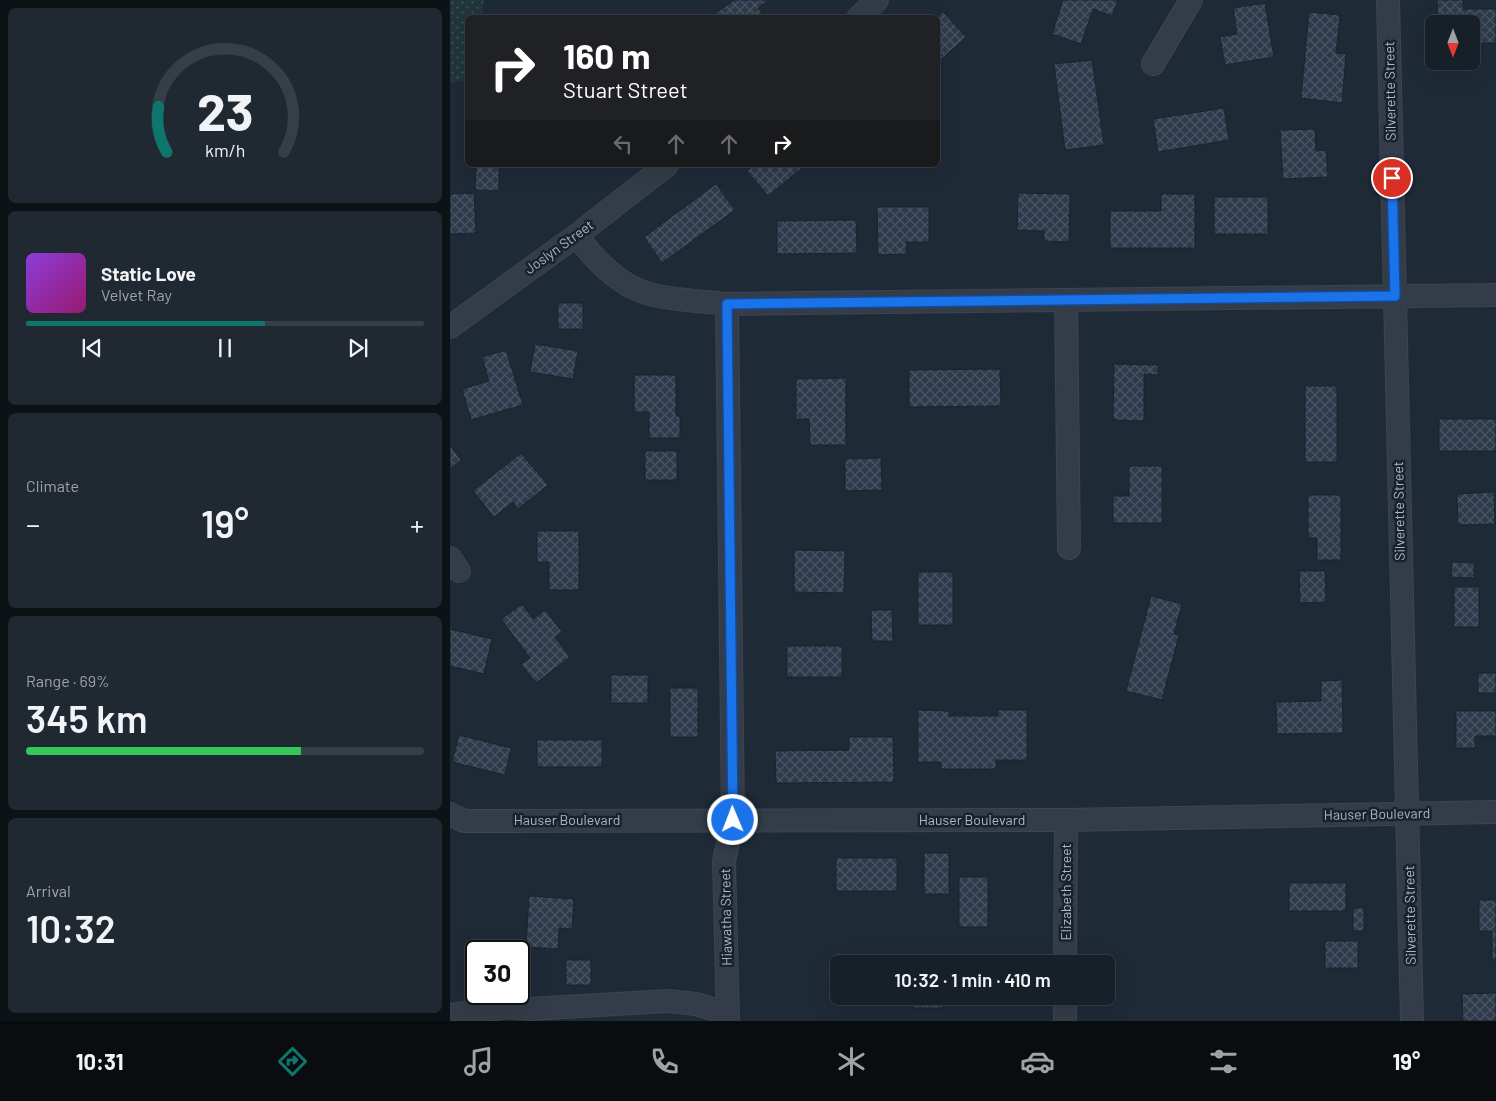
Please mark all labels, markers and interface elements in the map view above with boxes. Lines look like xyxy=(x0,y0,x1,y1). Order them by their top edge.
north arrow xyxy=(1425,15,1480,70)
map controls xyxy=(1425,15,1480,70)
text: 160 m xyxy=(563,34,650,76)
icon: right xyxy=(480,35,545,100)
street label: Silverette Street xyxy=(1380,41,1399,141)
text: Stuart Street xyxy=(563,76,688,102)
text: 23 xyxy=(197,79,253,141)
icon: left xyxy=(609,130,637,158)
icon: ahead xyxy=(662,130,690,158)
icon: ahead xyxy=(715,130,743,158)
icon: right xyxy=(768,130,796,158)
text: km/h xyxy=(205,139,245,161)
pin xyxy=(1371,157,1413,199)
icon: arrive xyxy=(1378,164,1406,192)
street label: Joslyn Street xyxy=(521,216,596,277)
text: Static Love xyxy=(101,262,196,285)
text: Velvet Ray xyxy=(101,285,172,304)
icon: previous xyxy=(78,334,106,362)
icon: pause xyxy=(211,334,239,362)
icon: next xyxy=(344,334,372,362)
street label: Silverette Street xyxy=(1389,461,1408,561)
text: Climate xyxy=(26,476,79,495)
text: 19° xyxy=(201,500,249,546)
text: − xyxy=(26,507,40,541)
text: + xyxy=(410,507,424,541)
text: Range · 69% xyxy=(26,671,110,690)
text: 345 km xyxy=(26,695,148,741)
position arrow xyxy=(706,793,758,845)
street label: Hauser Boulevard xyxy=(1324,804,1430,823)
street label: Hauser Boulevard xyxy=(514,811,620,828)
street label: Hauser Boulevard xyxy=(919,811,1025,828)
street label: Elizabeth Street xyxy=(1057,843,1074,941)
street label: Silverette Street xyxy=(1400,865,1419,965)
street label: Hiawatha Street xyxy=(716,868,735,966)
text: Arrival xyxy=(26,881,71,900)
text: 10:32 xyxy=(26,905,116,951)
speed limit sign: 30 xyxy=(465,940,530,1005)
text: 10:32 · 1 min · 410 m xyxy=(894,968,1051,991)
icon: directions xyxy=(275,1044,310,1079)
icon: music xyxy=(461,1044,496,1079)
icon: phone xyxy=(647,1044,682,1079)
icon: climate xyxy=(834,1044,869,1079)
icon: car xyxy=(1020,1044,1055,1079)
icon: filters xyxy=(1206,1044,1241,1079)
text: 10:31 xyxy=(76,1048,124,1074)
text: 19° xyxy=(1393,1048,1420,1074)

